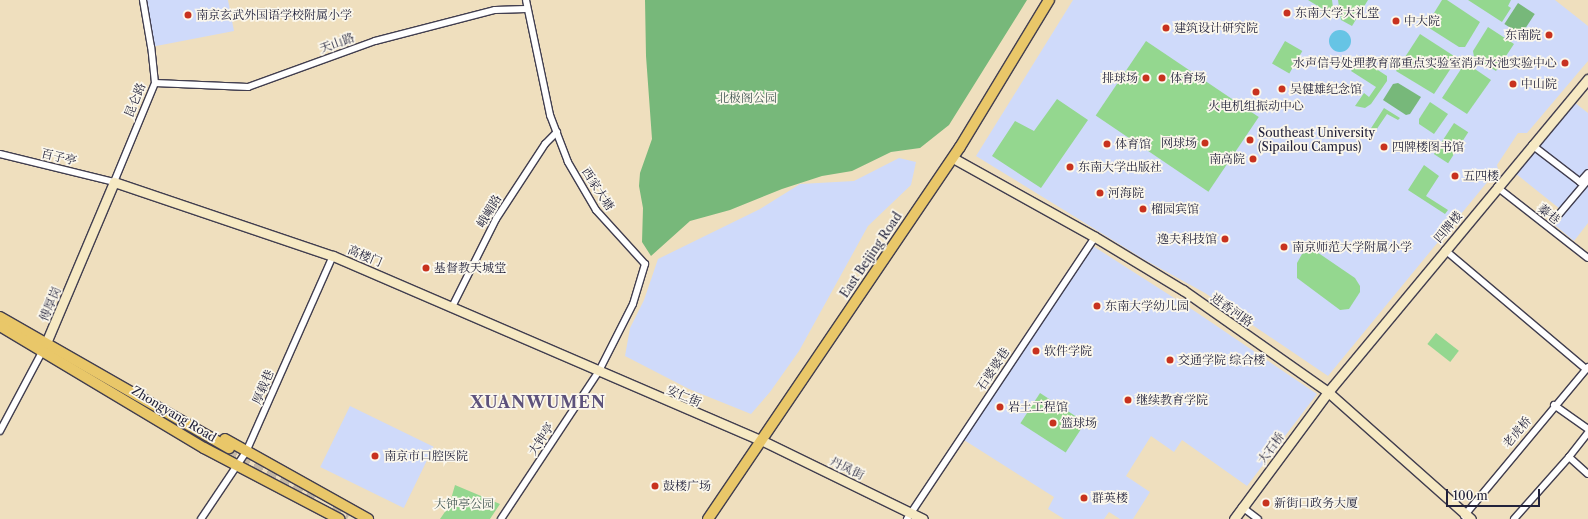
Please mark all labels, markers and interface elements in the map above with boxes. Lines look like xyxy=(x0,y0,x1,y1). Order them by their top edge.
place label: 东南大学大礼堂 xyxy=(1295,6,1379,20)
place label: 南京玄武外国语学校附属小学 xyxy=(196,8,352,22)
marker: 东南大学大礼堂 xyxy=(1282,8,1292,18)
marker: 南京玄武外国语学校附属小学 xyxy=(183,10,193,20)
place label: 中大院 xyxy=(1404,14,1440,28)
marker: 中大院 xyxy=(1391,16,1401,26)
place label: 建筑设计研究院 xyxy=(1174,21,1258,35)
marker: 建筑设计研究院 xyxy=(1161,23,1171,33)
place label: 东南院 xyxy=(1505,28,1541,42)
street label: 天山路 xyxy=(318,30,356,56)
marker: 东南院 xyxy=(1544,30,1554,40)
place label: 水声信号处理教育部重点实验室消声水池实验中心 xyxy=(1293,56,1557,70)
marker: 水声信号处理教育部重点实验室消声水池实验中心 xyxy=(1560,58,1570,68)
place label: 排球场 xyxy=(1102,71,1138,85)
place label: 体育场 xyxy=(1170,71,1206,85)
marker: 排球场 xyxy=(1141,73,1151,83)
marker: 体育场 xyxy=(1157,73,1167,83)
place label: 中山院 xyxy=(1521,77,1557,91)
marker: 中山院 xyxy=(1508,79,1518,89)
street label: 昆仑路 xyxy=(122,81,148,119)
place label: 吴健雄纪念馆 xyxy=(1290,82,1362,96)
marker: 吴健雄纪念馆 xyxy=(1277,84,1287,94)
marker: 火电机组振动中心 xyxy=(1251,87,1261,97)
park label: 北极阁公园 xyxy=(717,91,777,105)
place label: 火电机组振动中心 xyxy=(1208,99,1304,113)
place label: Southeast University (Sipailou Campus) xyxy=(1258,126,1375,154)
marker: Southeast University (Sipailou Campus) xyxy=(1245,135,1255,145)
place label: 网球场 xyxy=(1161,136,1197,150)
place label: 体育馆 xyxy=(1115,137,1151,151)
marker: 网球场 xyxy=(1200,138,1210,148)
marker: 体育馆 xyxy=(1102,139,1112,149)
place label: 四牌楼图书馆 xyxy=(1392,140,1464,154)
marker: 四牌楼图书馆 xyxy=(1379,142,1389,152)
street label: 百子亭 xyxy=(40,146,78,168)
place label: 南高院 xyxy=(1209,152,1245,166)
marker: 南高院 xyxy=(1248,154,1258,164)
place label: 东南大学出版社 xyxy=(1078,160,1162,174)
marker: 东南大学出版社 xyxy=(1065,162,1075,172)
street label: 西家大塘 xyxy=(579,165,617,213)
place label: 五四楼 xyxy=(1463,169,1499,183)
marker: 五四楼 xyxy=(1450,171,1460,181)
place label: 河海院 xyxy=(1108,186,1144,200)
marker: 河海院 xyxy=(1095,188,1105,198)
street label: 峨嵋路 xyxy=(474,192,504,230)
street label: 蓁巷 xyxy=(1535,201,1563,227)
place label: 榴园宾馆 xyxy=(1151,202,1199,216)
marker: 榴园宾馆 xyxy=(1138,204,1148,214)
street label: 四牌楼 xyxy=(1431,209,1465,245)
street label: East Beijing Road xyxy=(837,210,905,300)
place label: 逸夫科技馆 xyxy=(1157,232,1217,246)
marker: 逸夫科技馆 xyxy=(1220,234,1230,244)
place label: 南京师范大学附属小学 xyxy=(1292,240,1412,254)
street label: 高楼门 xyxy=(346,242,384,270)
marker: 南京师范大学附属小学 xyxy=(1279,242,1289,252)
place label: 基督教天城堂 xyxy=(434,261,506,275)
marker: 基督教天城堂 xyxy=(421,263,431,273)
street label: 傅厚岗 xyxy=(36,285,64,323)
street label: 进香河路 xyxy=(1208,290,1256,330)
place label: 东南大学幼儿园 xyxy=(1105,299,1189,313)
marker: 东南大学幼儿园 xyxy=(1092,301,1102,311)
place label: 软件学院 xyxy=(1044,344,1092,358)
street label: 石婆婆巷 xyxy=(974,345,1012,393)
marker: 软件学院 xyxy=(1031,346,1041,356)
place label: 交通学院 综合楼 xyxy=(1178,353,1265,367)
marker: 交通学院 综合楼 xyxy=(1165,355,1175,365)
street label: 厚载巷 xyxy=(249,368,277,406)
street label: 安仁街 xyxy=(665,382,703,410)
street label: Zhongyang Road xyxy=(129,383,219,445)
district label: XUANWUMEN xyxy=(470,392,606,412)
place label: 继续教育学院 xyxy=(1136,393,1208,407)
marker: 继续教育学院 xyxy=(1123,395,1133,405)
place label: 岩土工程馆 xyxy=(1008,400,1068,414)
marker: 岩土工程馆 xyxy=(995,402,1005,412)
street label: 老虎桥 xyxy=(1500,414,1534,450)
place label: 篮球场 xyxy=(1061,416,1097,430)
marker: 篮球场 xyxy=(1048,418,1058,428)
street label: 大钟亭 xyxy=(525,420,557,458)
street label: 大石桥 xyxy=(1255,429,1287,467)
place label: 南京市口腔医院 xyxy=(384,449,468,463)
marker: 南京市口腔医院 xyxy=(369,450,381,462)
street label: 丹凤街 xyxy=(828,454,866,482)
place label: 鼓楼广场 xyxy=(663,479,711,493)
marker: 鼓楼广场 xyxy=(650,481,660,491)
scale bar xyxy=(1448,481,1542,507)
text: 100 m xyxy=(1453,488,1488,503)
place label: 群英楼 xyxy=(1092,491,1128,505)
marker: 群英楼 xyxy=(1079,493,1089,503)
place label: 新街口政务大厦 xyxy=(1274,496,1358,510)
park label: 大钟亭公园 xyxy=(434,497,494,511)
marker: 新街口政务大厦 xyxy=(1261,498,1271,508)

